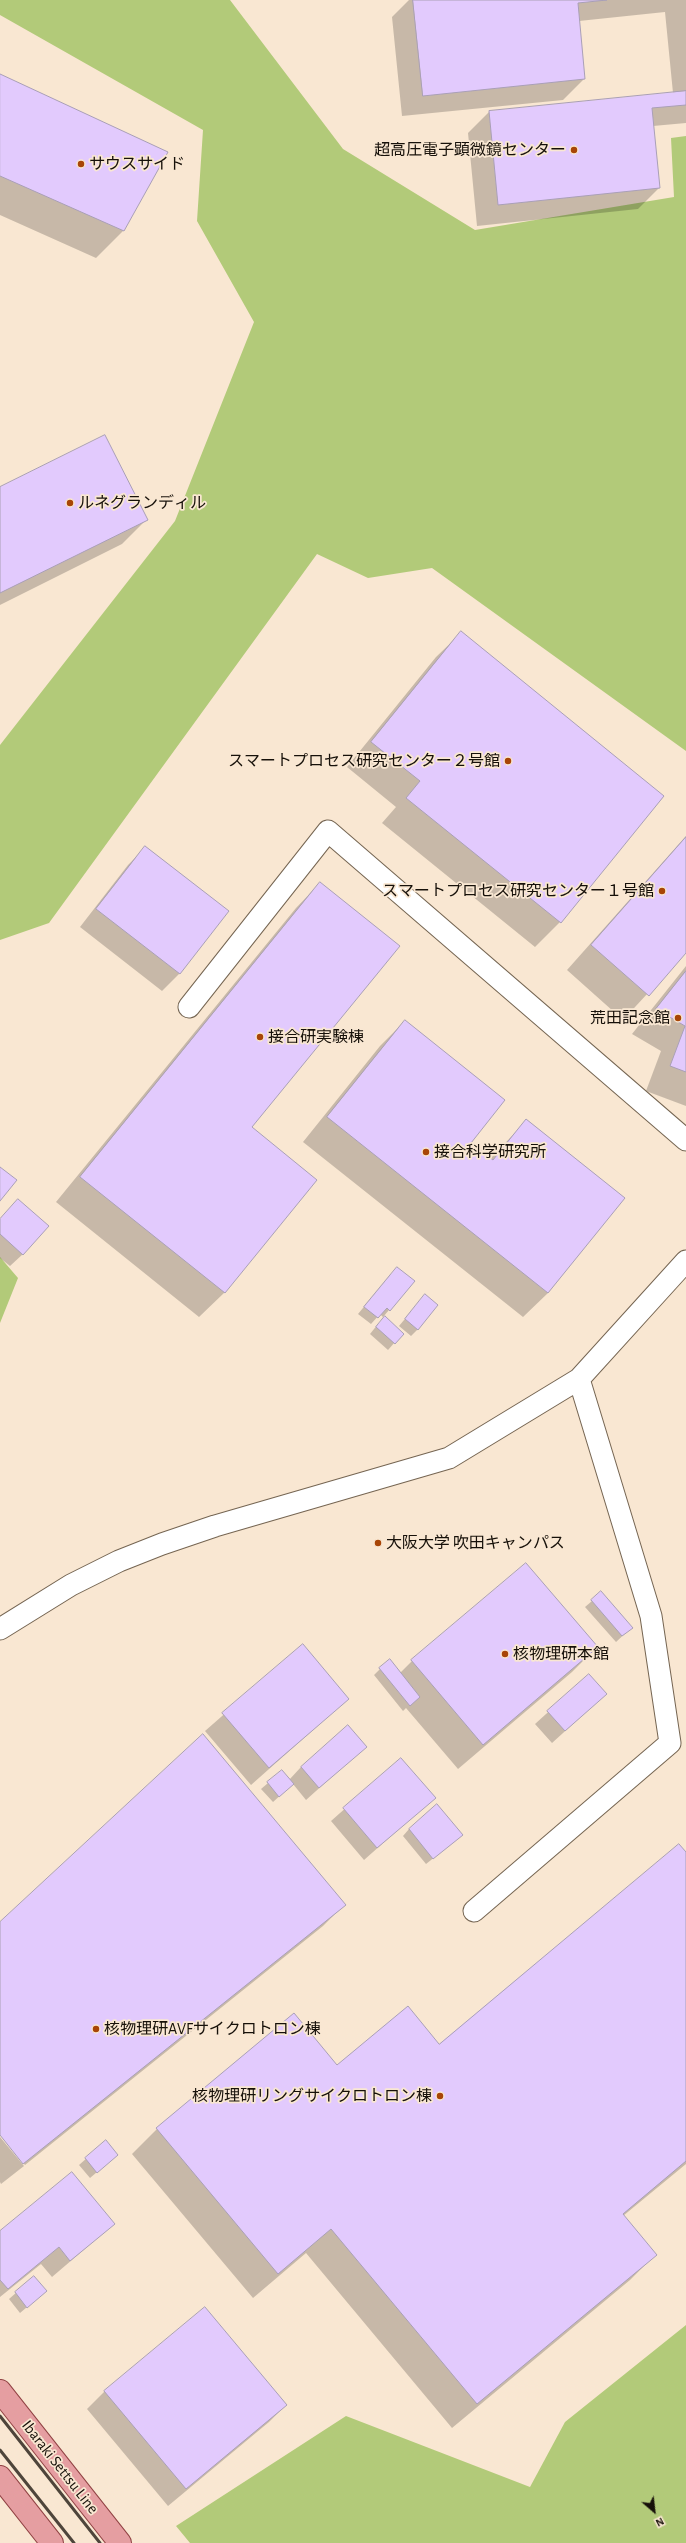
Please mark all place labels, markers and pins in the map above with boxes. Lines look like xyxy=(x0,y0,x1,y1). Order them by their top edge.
place label: 超高圧電子顕微鏡センター xyxy=(374,140,566,160)
marker: 超高圧電子顕微鏡センター xyxy=(569,145,579,155)
place label: サウスサイド xyxy=(89,154,185,174)
marker: サウスサイド xyxy=(76,159,86,169)
place label: ルネグランディル xyxy=(78,493,206,513)
marker: ルネグランディル xyxy=(65,498,75,508)
place label: スマートプロセス研究センター２号館 xyxy=(228,751,500,771)
marker: スマートプロセス研究センター２号館 xyxy=(503,756,513,766)
place label: スマートプロセス研究センター１号館 xyxy=(382,881,654,901)
marker: スマートプロセス研究センター１号館 xyxy=(657,886,667,896)
place label: 荒田記念館 xyxy=(590,1008,670,1028)
marker: 荒田記念館 xyxy=(673,1013,683,1023)
place label: 接合研実験棟 xyxy=(268,1027,364,1047)
marker: 接合研実験棟 xyxy=(255,1032,265,1042)
place label: 接合科学研究所 xyxy=(434,1142,546,1162)
marker: 接合科学研究所 xyxy=(421,1147,431,1157)
place label: 大阪大学 吹田キャンパス xyxy=(386,1533,565,1553)
marker: 大阪大学 吹田キャンパス xyxy=(373,1538,383,1548)
place label: 核物理研本館 xyxy=(513,1644,609,1664)
marker: 核物理研本館 xyxy=(500,1649,510,1659)
place label: 核物理研AVFサイクロトロン棟 xyxy=(104,2019,321,2039)
marker: 核物理研AVFサイクロトロン棟 xyxy=(91,2024,101,2034)
place label: 核物理研リングサイクロトロン棟 xyxy=(192,2086,432,2106)
marker: 核物理研リングサイクロトロン棟 xyxy=(435,2091,445,2101)

